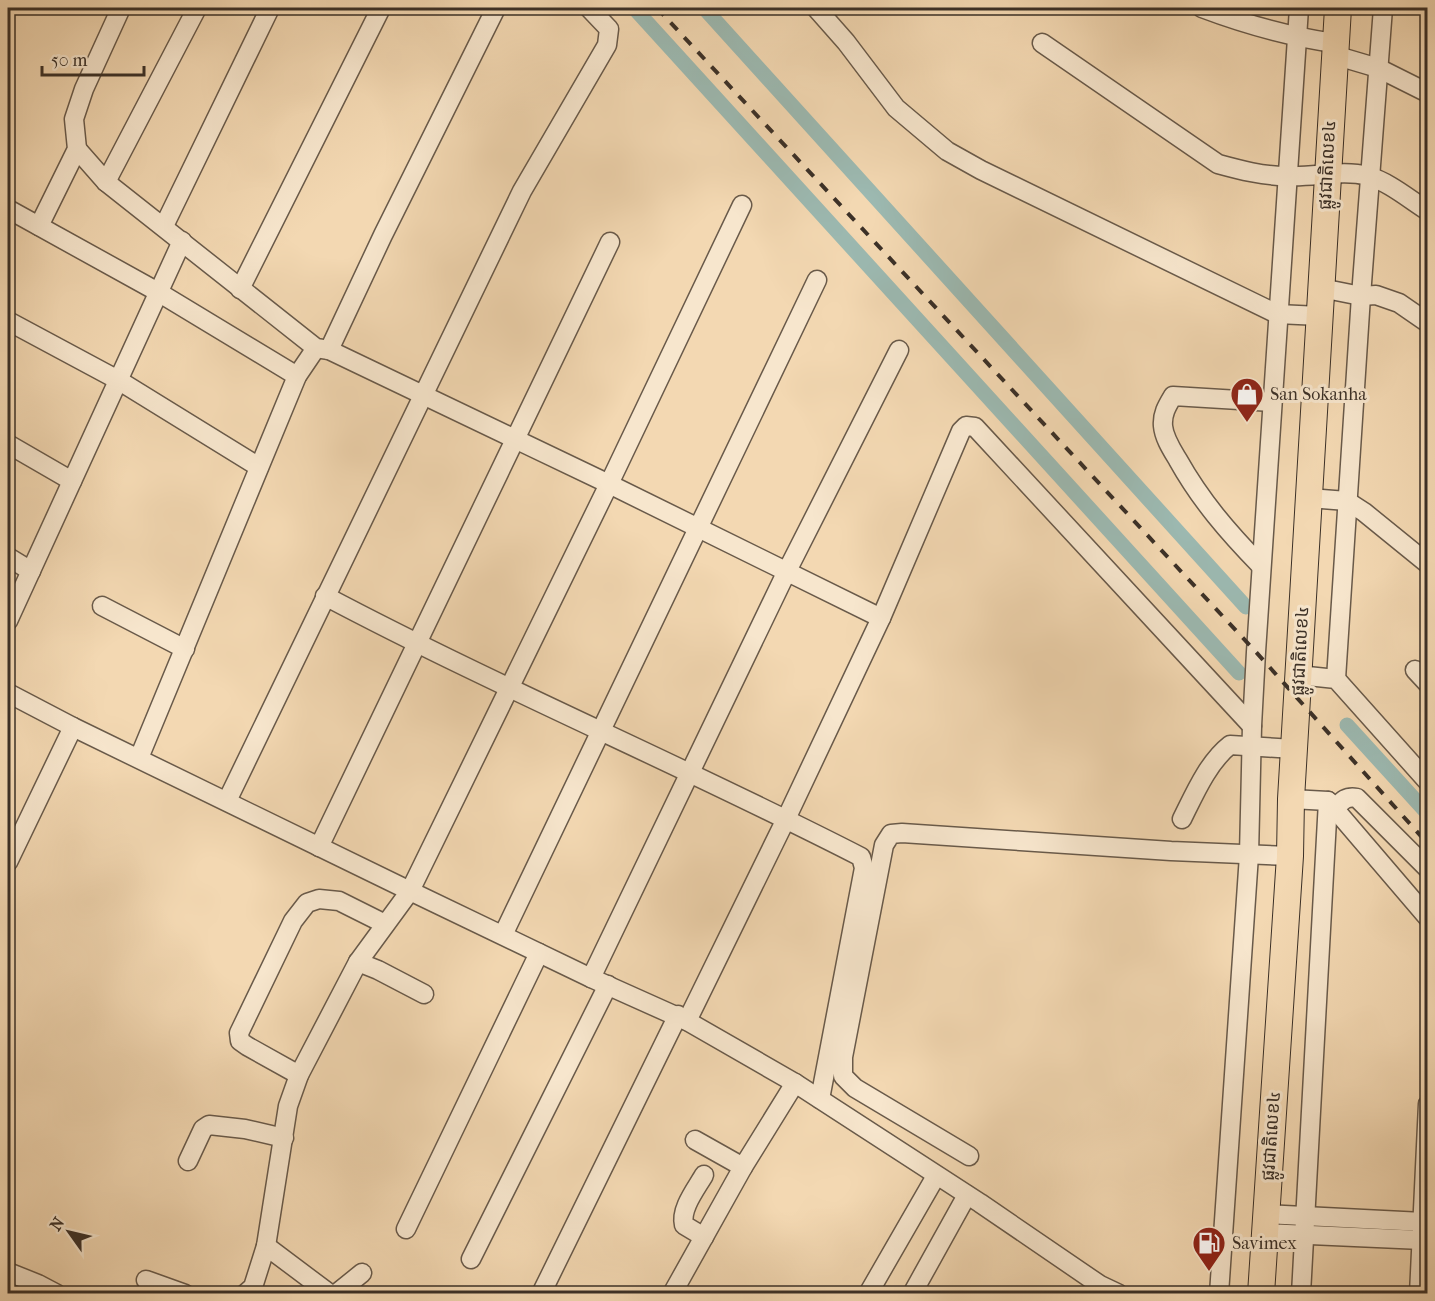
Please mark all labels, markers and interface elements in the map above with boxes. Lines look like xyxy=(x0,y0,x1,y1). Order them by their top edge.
scale bar xyxy=(42,39,144,77)
text: 50 m xyxy=(51,50,88,71)
street label: ផ្លូវជាតិលេខ៤ xyxy=(1315,119,1346,211)
shop icon: San Sokanha xyxy=(1229,376,1265,423)
place label: San Sokanha xyxy=(1270,384,1367,405)
street label: ផ្លូវជាតិលេខ៤ xyxy=(1288,605,1319,697)
street label: ផ្លូវជាតិលេខ៤ xyxy=(1258,1090,1290,1182)
north arrow xyxy=(39,1202,99,1262)
text: N xyxy=(46,1213,69,1234)
fuel station icon: Savimex xyxy=(1191,1225,1227,1272)
place label: Savimex xyxy=(1232,1233,1297,1254)

